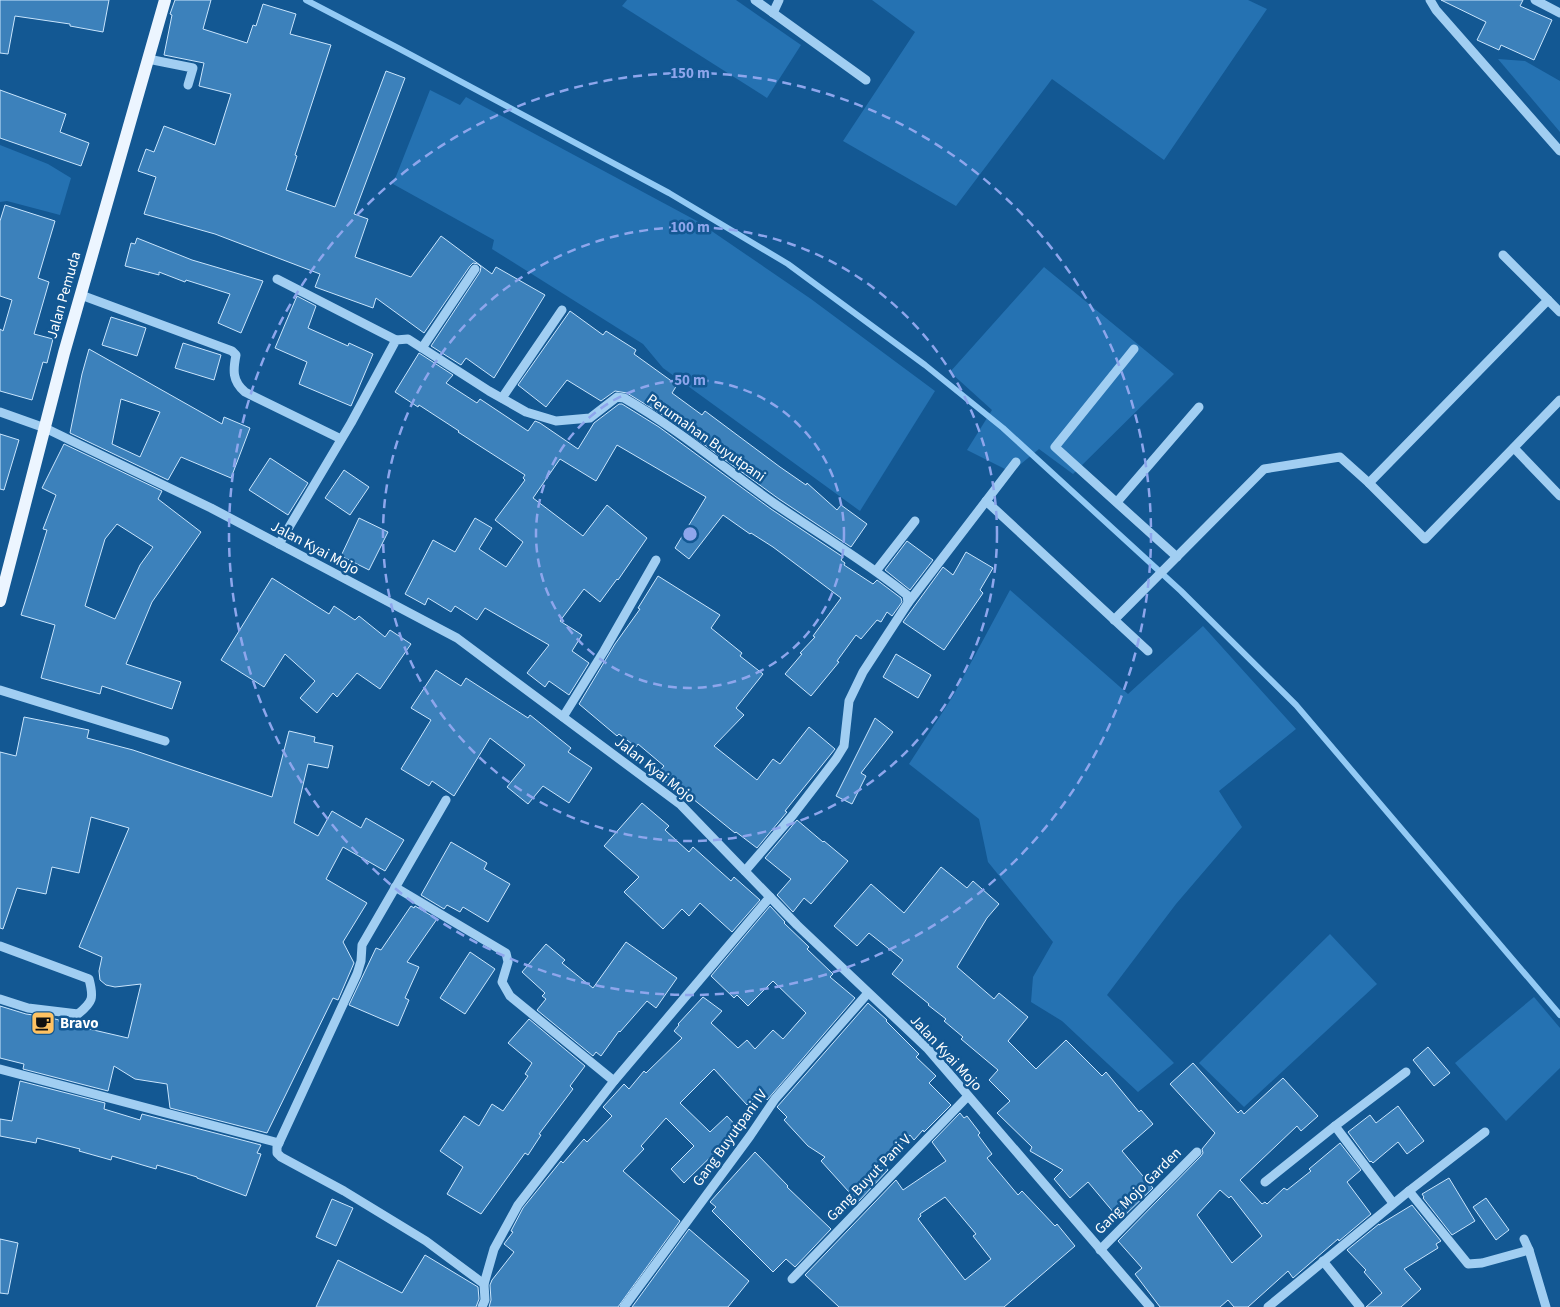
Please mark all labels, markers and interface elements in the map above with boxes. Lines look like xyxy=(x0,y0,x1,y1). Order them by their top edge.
text: 150 m xyxy=(670,63,710,84)
text: 100 m xyxy=(670,217,710,238)
street label: Jalan Pemuda xyxy=(42,249,86,341)
text: 50 m xyxy=(674,370,706,391)
street label: Perumahan Buyutpani xyxy=(642,389,770,487)
street label: Jalan Kyai Mojo xyxy=(267,516,363,580)
centre of rings xyxy=(681,525,699,543)
street label: Jalan Kyai Mojo xyxy=(610,732,700,808)
cafe icon: Bravo xyxy=(30,1010,56,1036)
street label: Jalan Kyai Mojo xyxy=(905,1010,987,1096)
place label: Bravo xyxy=(60,1013,99,1034)
street label: Gang Buyutpani IV xyxy=(688,1085,772,1191)
street label: Gang Buyut Pani V xyxy=(822,1130,916,1226)
street label: Gang Mojo Garden xyxy=(1090,1143,1186,1239)

